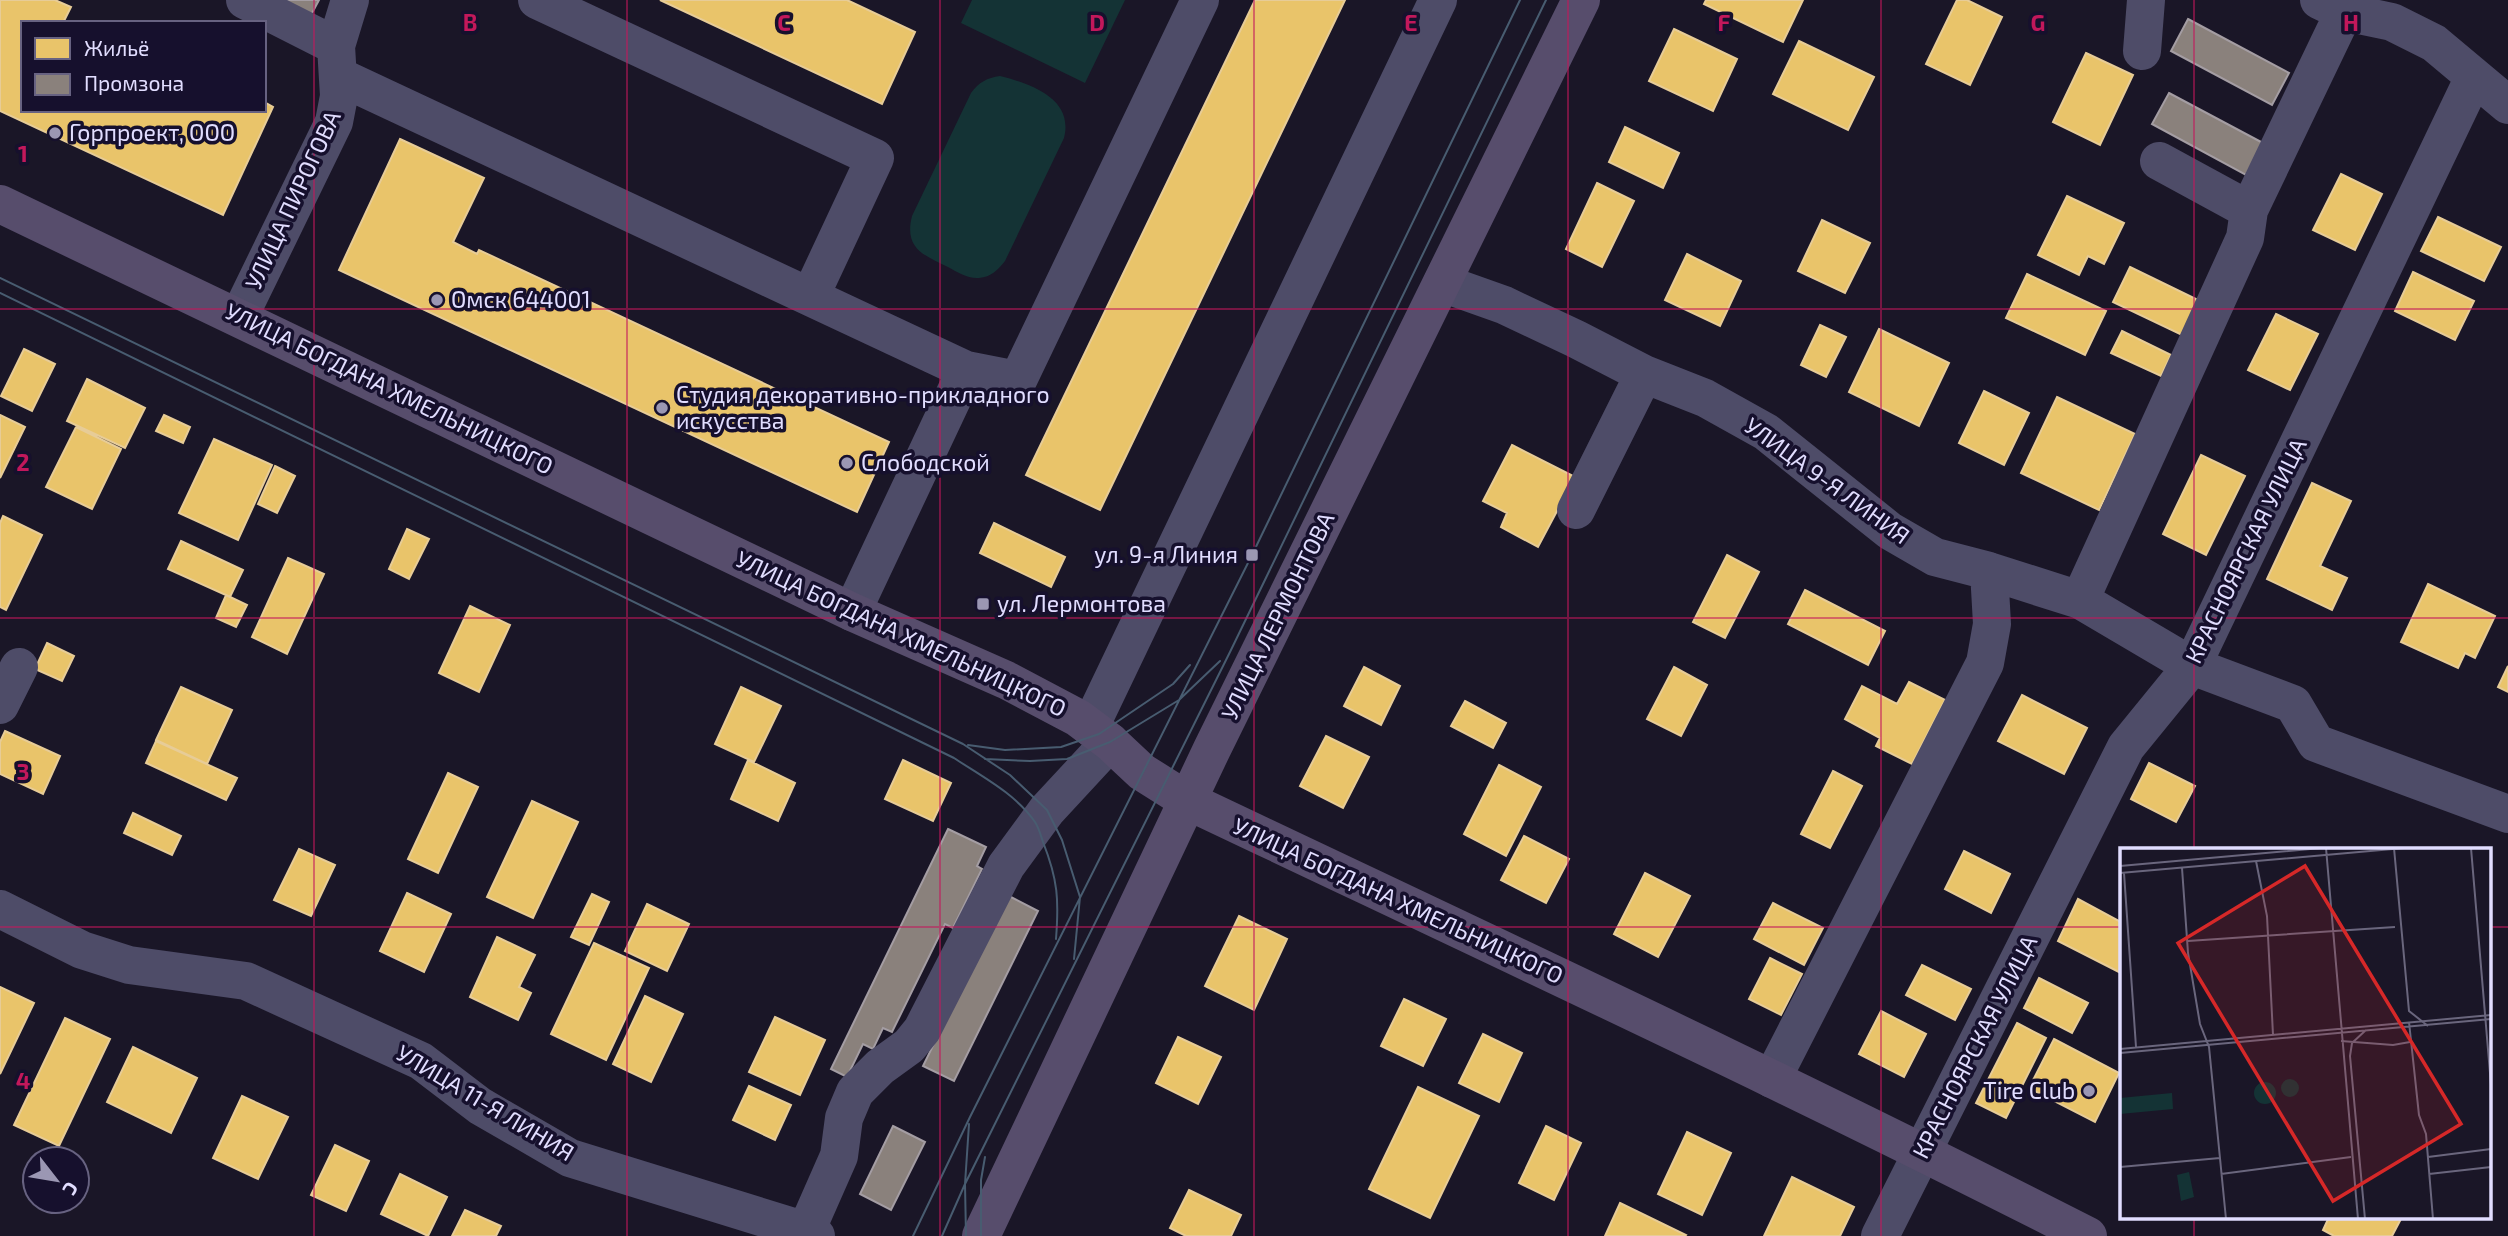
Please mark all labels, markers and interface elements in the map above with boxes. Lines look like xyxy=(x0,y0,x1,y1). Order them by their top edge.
text: B xyxy=(463,8,477,36)
text: C xyxy=(777,8,791,36)
text: D xyxy=(1089,8,1105,36)
text: E xyxy=(1404,8,1418,36)
text: F xyxy=(1718,8,1731,36)
text: G xyxy=(2031,8,2045,36)
text: H xyxy=(2343,8,2359,36)
legend xyxy=(21,21,266,112)
text: Жильё xyxy=(84,35,149,60)
text: Промзона xyxy=(84,70,184,95)
street label: УЛИЦА ПИРОГОВА xyxy=(238,105,346,293)
place label: Горпроект, ООО xyxy=(69,118,235,146)
marker: Горпроект, ООО xyxy=(47,125,63,141)
text: 1 xyxy=(18,139,28,167)
place label: Омск 644001 xyxy=(451,285,591,313)
marker: Омск 644001 xyxy=(429,292,445,308)
street label: УЛИЦА БОГДАНА ХМЕЛЬНИЦКОГО xyxy=(221,296,558,480)
place label: Студия декоративно-прикладного искусства xyxy=(676,380,1050,435)
marker: Студия декоративно-прикладного искусства xyxy=(654,400,670,416)
street label: УЛИЦА 9-Я ЛИНИЯ xyxy=(1740,411,1916,549)
street label: КРАСНОЯРСКАЯ УЛИЦА xyxy=(2178,433,2312,667)
text: 2 xyxy=(16,448,30,476)
place label: Слободской xyxy=(861,448,990,476)
marker: Слободской xyxy=(839,455,855,471)
street label: УЛИЦА ЛЕРМОНТОВА xyxy=(1215,507,1340,724)
place label: ул. 9-я Линия xyxy=(1094,540,1238,569)
street label: УЛИЦА БОГДАНА ХМЕЛЬНИЦКОГО xyxy=(732,544,1071,722)
marker: ул. 9-я Линия xyxy=(1244,547,1260,563)
place label: ул. Лермонтова xyxy=(997,589,1166,618)
marker: ул. Лермонтова xyxy=(975,596,991,612)
text: 3 xyxy=(16,757,30,785)
street label: УЛИЦА БОГДАНА ХМЕЛЬНИЦКОГО xyxy=(1229,811,1568,989)
inset map xyxy=(2120,848,2490,1218)
street label: КРАСНОЯРСКАЯ УЛИЦА xyxy=(1906,930,2043,1163)
street label: УЛИЦА 11-Я ЛИНИЯ xyxy=(392,1038,579,1166)
text: 4 xyxy=(16,1066,30,1094)
place label: Tire Club xyxy=(1983,1076,2075,1104)
marker: Tire Club xyxy=(2081,1083,2097,1099)
north arrow xyxy=(21,1145,91,1215)
text: С xyxy=(58,1178,84,1200)

